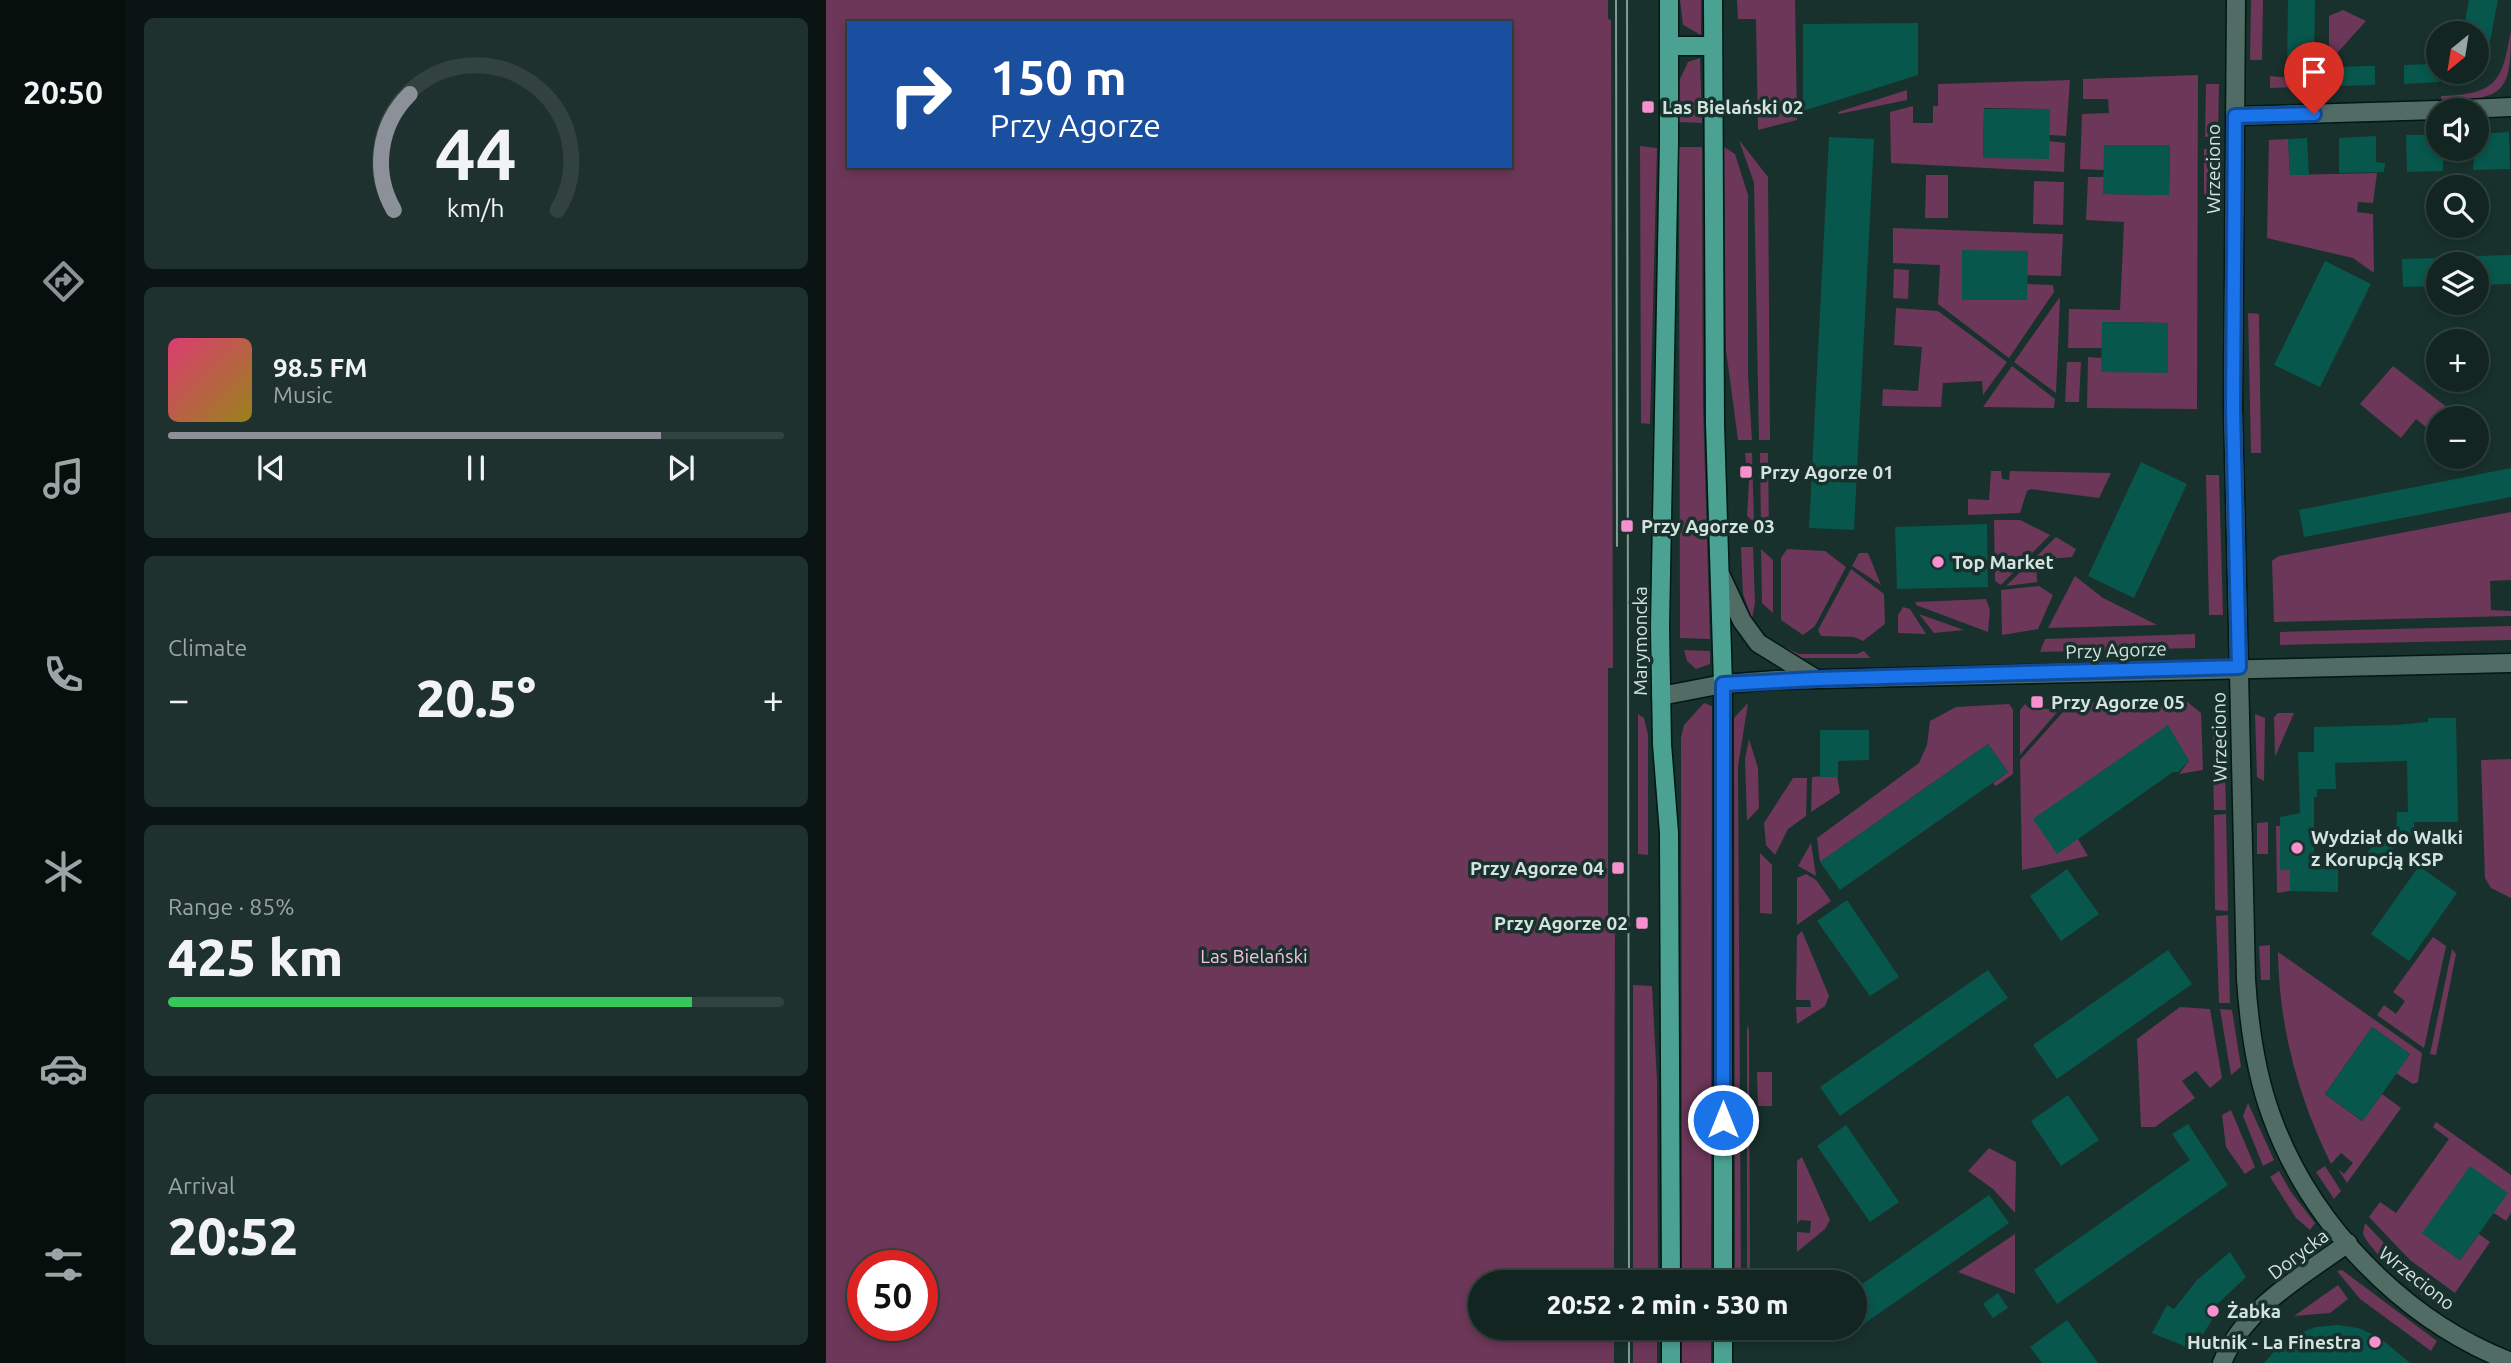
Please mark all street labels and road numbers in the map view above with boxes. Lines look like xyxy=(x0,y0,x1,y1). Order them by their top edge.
street label: Wrzeciono xyxy=(2202,124,2224,214)
street label: Marymoncka xyxy=(1629,586,1651,696)
street label: Przy Agorze xyxy=(2065,637,2167,663)
street label: Wrzeciono xyxy=(2207,692,2231,782)
street label: Dorycka xyxy=(2264,1224,2332,1284)
street label: Wrzeciono xyxy=(2375,1242,2459,1314)

